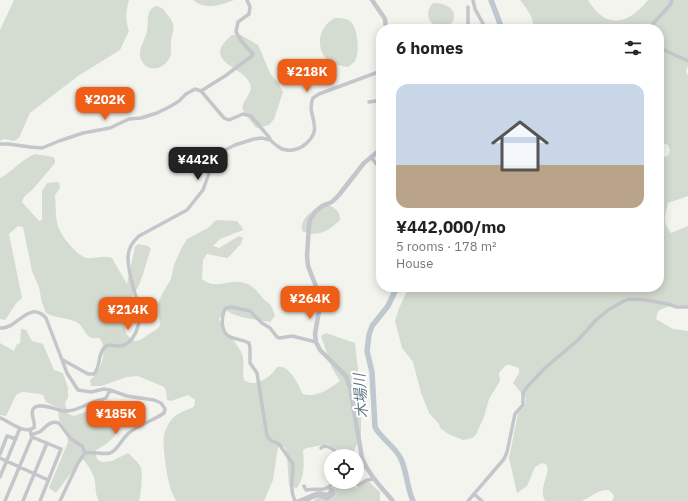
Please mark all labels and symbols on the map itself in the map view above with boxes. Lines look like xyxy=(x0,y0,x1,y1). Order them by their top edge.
pin: ¥218K xyxy=(279,59,335,93)
pin: ¥202K xyxy=(77,87,133,121)
pin: ¥442K xyxy=(170,147,226,181)
pin: ¥264K xyxy=(282,286,338,320)
pin: ¥214K xyxy=(100,297,156,331)
water label: 木場川 xyxy=(349,371,372,419)
pin: ¥185K xyxy=(88,401,144,435)

